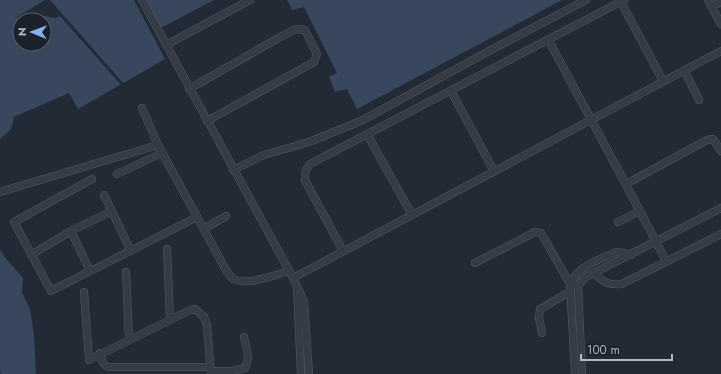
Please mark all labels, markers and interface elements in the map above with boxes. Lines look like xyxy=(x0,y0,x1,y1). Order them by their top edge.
north arrow xyxy=(12,12,52,52)
text: N xyxy=(14,27,30,36)
scale bar xyxy=(581,336,672,362)
text: 100 m xyxy=(587,341,620,359)

